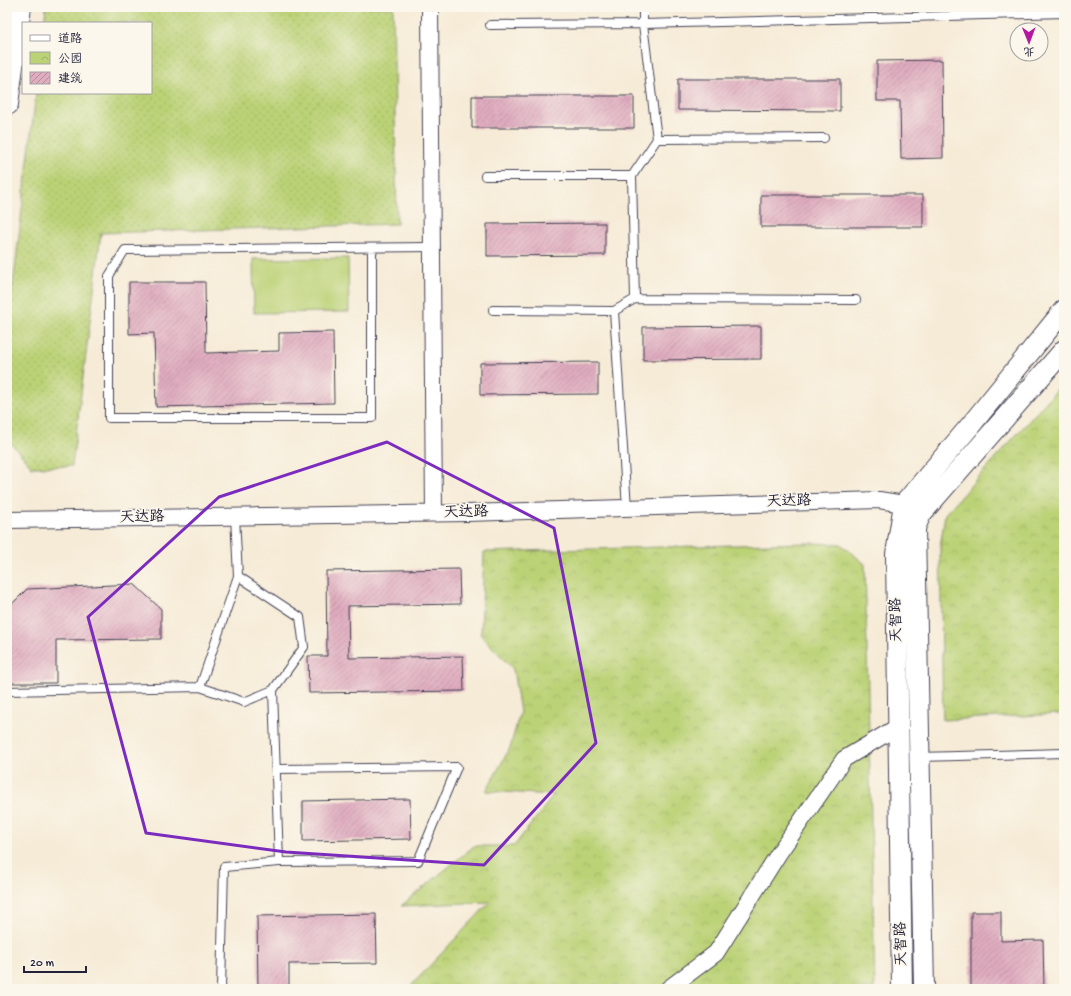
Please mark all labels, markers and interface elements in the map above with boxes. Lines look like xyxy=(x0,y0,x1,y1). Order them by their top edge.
legend xyxy=(22,22,152,94)
north arrow xyxy=(1009,22,1049,62)
text: 道路 xyxy=(58,32,82,47)
text: 北 xyxy=(1024,44,1035,56)
text: 公园 xyxy=(58,52,82,67)
text: 建筑 xyxy=(58,72,82,87)
street label: 天达路 xyxy=(766,492,812,512)
street label: 天达路 xyxy=(443,504,489,522)
street label: 天达路 xyxy=(119,509,165,527)
street label: 天智路 xyxy=(888,597,906,643)
street label: 天智路 xyxy=(893,921,911,967)
scale bar xyxy=(24,948,86,974)
text: 20 m xyxy=(30,957,55,971)

